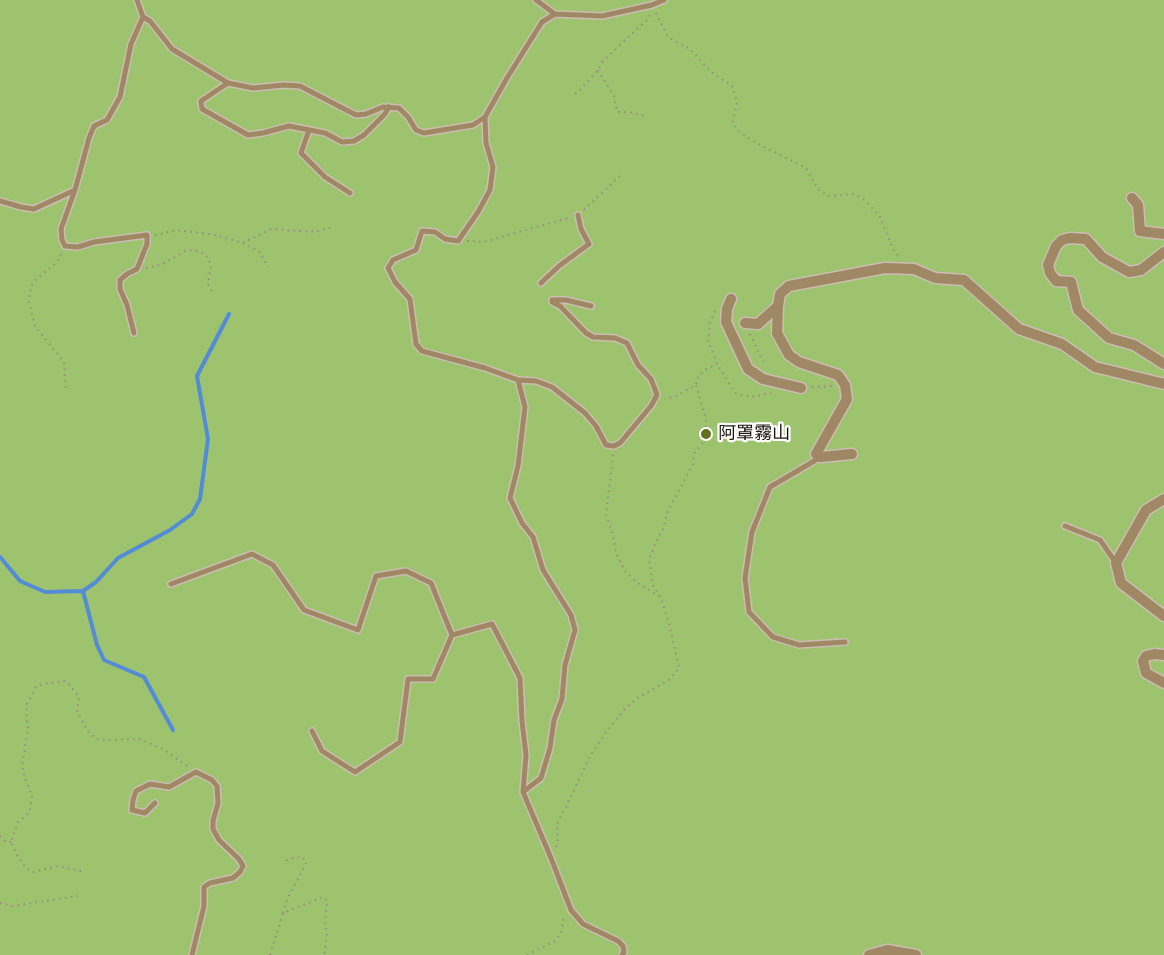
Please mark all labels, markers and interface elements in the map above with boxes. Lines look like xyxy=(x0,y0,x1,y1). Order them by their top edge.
place label: 阿罩霧山 xyxy=(718,423,790,445)
marker: 阿罩霧山 xyxy=(699,427,713,441)

